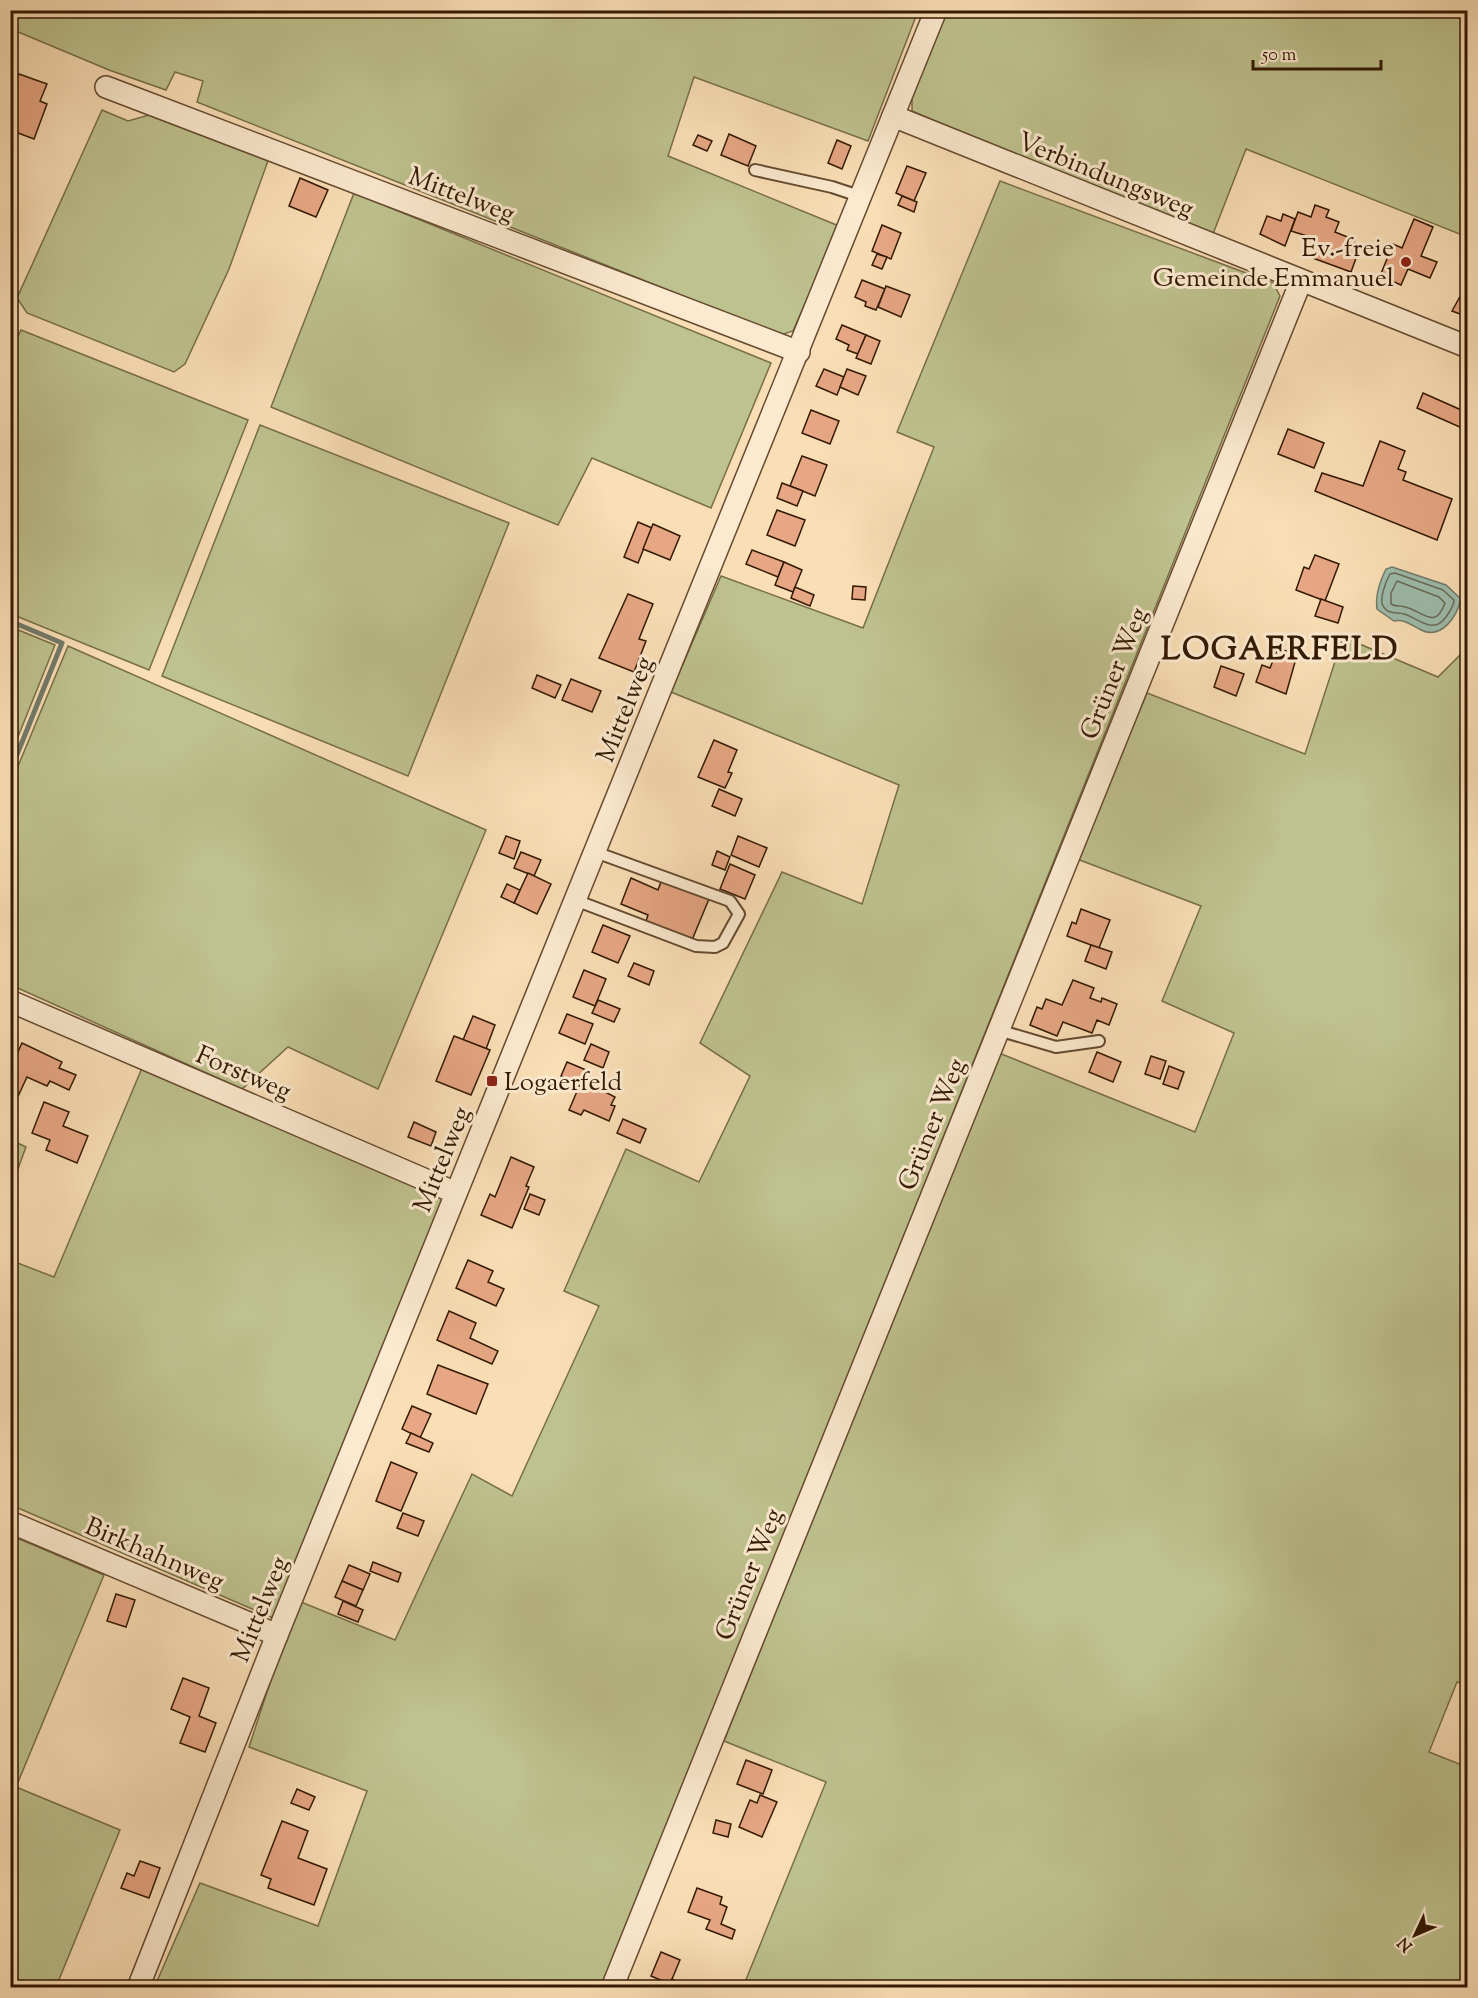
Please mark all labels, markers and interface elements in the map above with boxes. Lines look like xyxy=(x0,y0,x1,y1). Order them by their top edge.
scale bar xyxy=(1253,33,1380,71)
text: 50 m xyxy=(1261,43,1297,69)
street label: Verbindungsweg xyxy=(1011,124,1199,229)
street label: Mittelweg xyxy=(402,159,520,234)
place label: Ev.-freie Gemeinde Emmanuel xyxy=(1153,231,1394,298)
marker: Ev.-freie Gemeinde Emmanuel xyxy=(1399,255,1413,269)
street label: Grüner Weg xyxy=(1072,602,1159,746)
district label: LOGAERFELD xyxy=(1161,628,1399,674)
street label: Mittelweg xyxy=(588,651,664,769)
street label: Forstweg xyxy=(189,1038,297,1111)
street label: Grüner Weg xyxy=(890,1053,977,1197)
place label: Logaerfeld xyxy=(504,1065,623,1102)
marker: Logaerfeld xyxy=(485,1074,499,1088)
street label: Mittelweg xyxy=(405,1101,481,1219)
street label: Grüner Weg xyxy=(707,1503,794,1647)
street label: Birkhahnweg xyxy=(79,1509,229,1601)
street label: Mittelweg xyxy=(223,1551,299,1669)
north arrow xyxy=(1385,1905,1445,1965)
text: N xyxy=(1393,1931,1419,1956)

